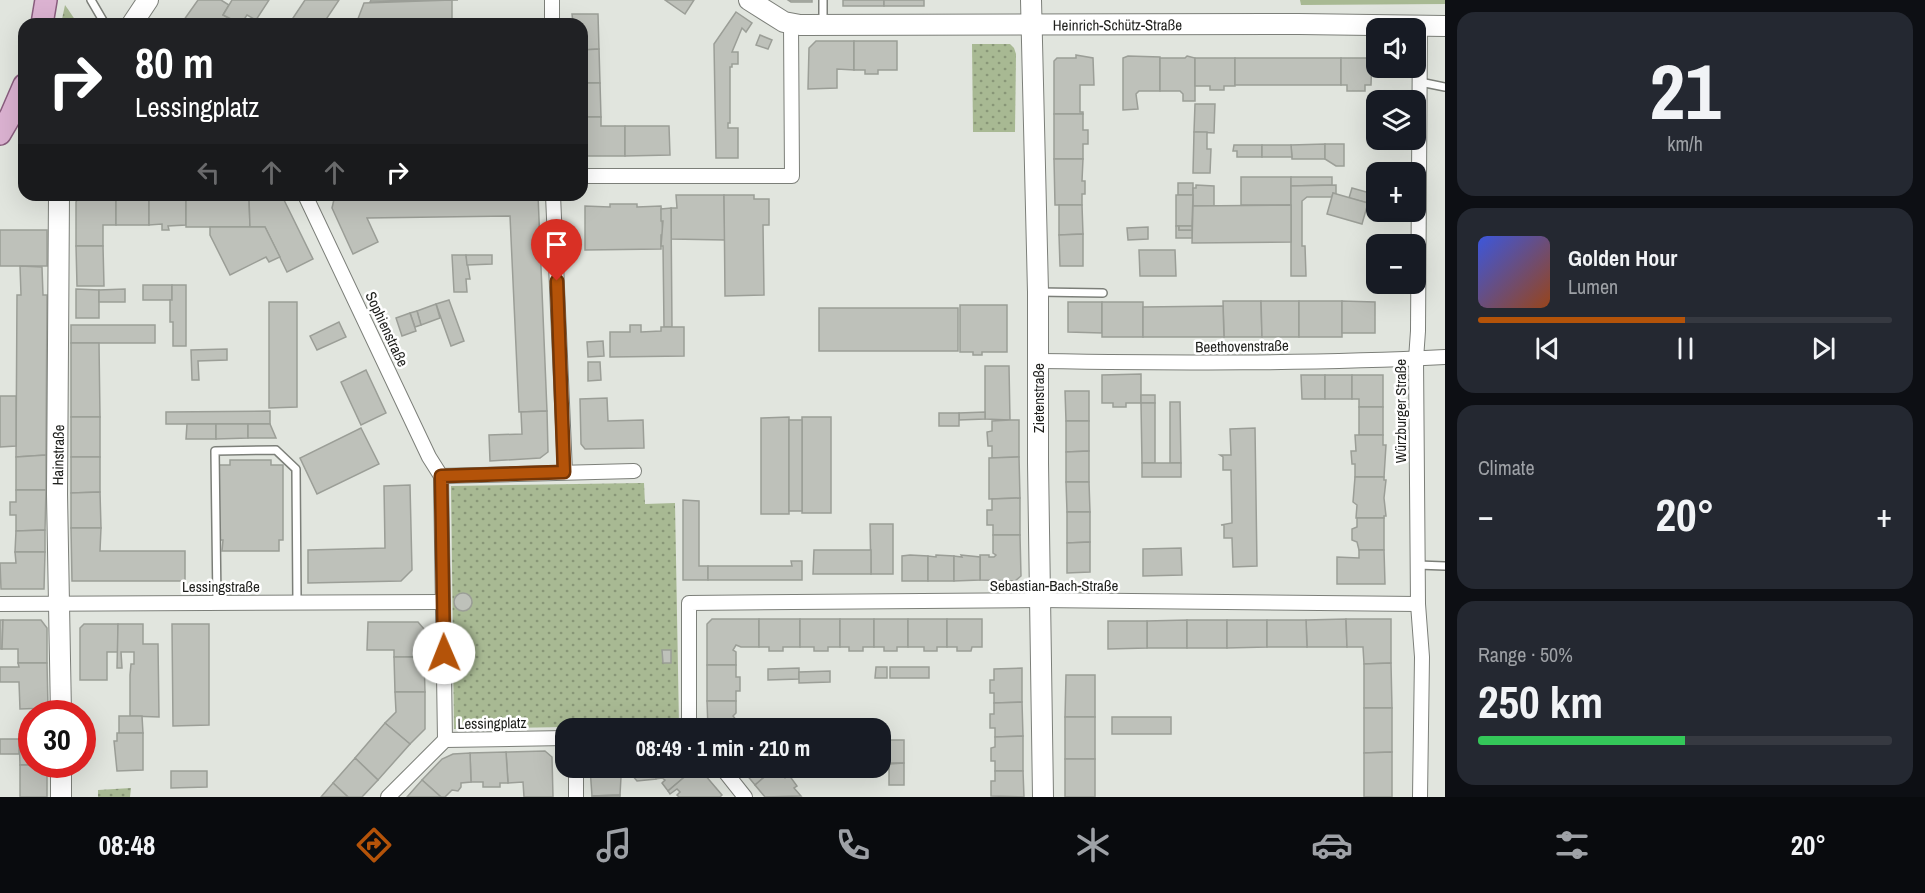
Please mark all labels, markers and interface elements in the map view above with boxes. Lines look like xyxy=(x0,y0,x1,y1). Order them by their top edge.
street label: Heinrich-Schütz-Straße xyxy=(1053,14,1182,35)
map controls xyxy=(1366,18,1426,294)
button: sound xyxy=(1366,18,1426,78)
text: 80 m xyxy=(135,35,214,91)
text: 21 xyxy=(1649,38,1721,143)
icon: right xyxy=(36,42,114,120)
text: Lessingplatz xyxy=(135,89,259,125)
button: layers xyxy=(1366,90,1426,150)
text: km/h xyxy=(1667,130,1703,157)
icon: left xyxy=(192,156,225,189)
icon: ahead xyxy=(255,156,288,189)
icon: ahead xyxy=(318,156,351,189)
icon: right xyxy=(381,156,414,189)
button: + xyxy=(1366,162,1426,222)
pin xyxy=(531,219,582,281)
icon: arrive xyxy=(540,228,573,261)
button: − xyxy=(1366,234,1426,294)
text: Golden Hour xyxy=(1568,243,1677,273)
text: Lumen xyxy=(1568,273,1618,300)
street label: Sophienstraße xyxy=(360,288,414,370)
icon: previous xyxy=(1531,332,1564,365)
icon: pause xyxy=(1669,332,1702,365)
icon: next xyxy=(1807,332,1840,365)
street label: Beethovenstraße xyxy=(1195,335,1289,357)
street label: Würzburger Straße xyxy=(1390,359,1411,463)
street label: Zietenstraße xyxy=(1028,363,1049,433)
street label: Hainstraße xyxy=(47,424,69,486)
text: Climate xyxy=(1478,454,1535,481)
text: 20° xyxy=(1655,484,1715,545)
text: − xyxy=(1478,493,1494,537)
text: + xyxy=(1876,493,1892,537)
street label: Sebastian-Bach-Straße xyxy=(990,575,1118,596)
street label: Lessingstraße xyxy=(182,576,260,597)
position arrow xyxy=(412,621,476,685)
text: Range · 50% xyxy=(1478,641,1573,668)
text: 250 km xyxy=(1478,671,1603,732)
speed limit sign: 30 xyxy=(18,700,96,778)
street label: Lessingplatz xyxy=(457,712,527,734)
text: 08:49 · 1 min · 210 m xyxy=(636,733,810,763)
icon: directions xyxy=(353,824,395,866)
icon: music xyxy=(593,824,635,866)
icon: phone xyxy=(832,824,874,866)
icon: climate xyxy=(1072,824,1114,866)
icon: car xyxy=(1311,824,1353,866)
icon: filters xyxy=(1551,824,1593,866)
text: 08:48 xyxy=(99,827,155,863)
text: 20° xyxy=(1791,827,1826,863)

